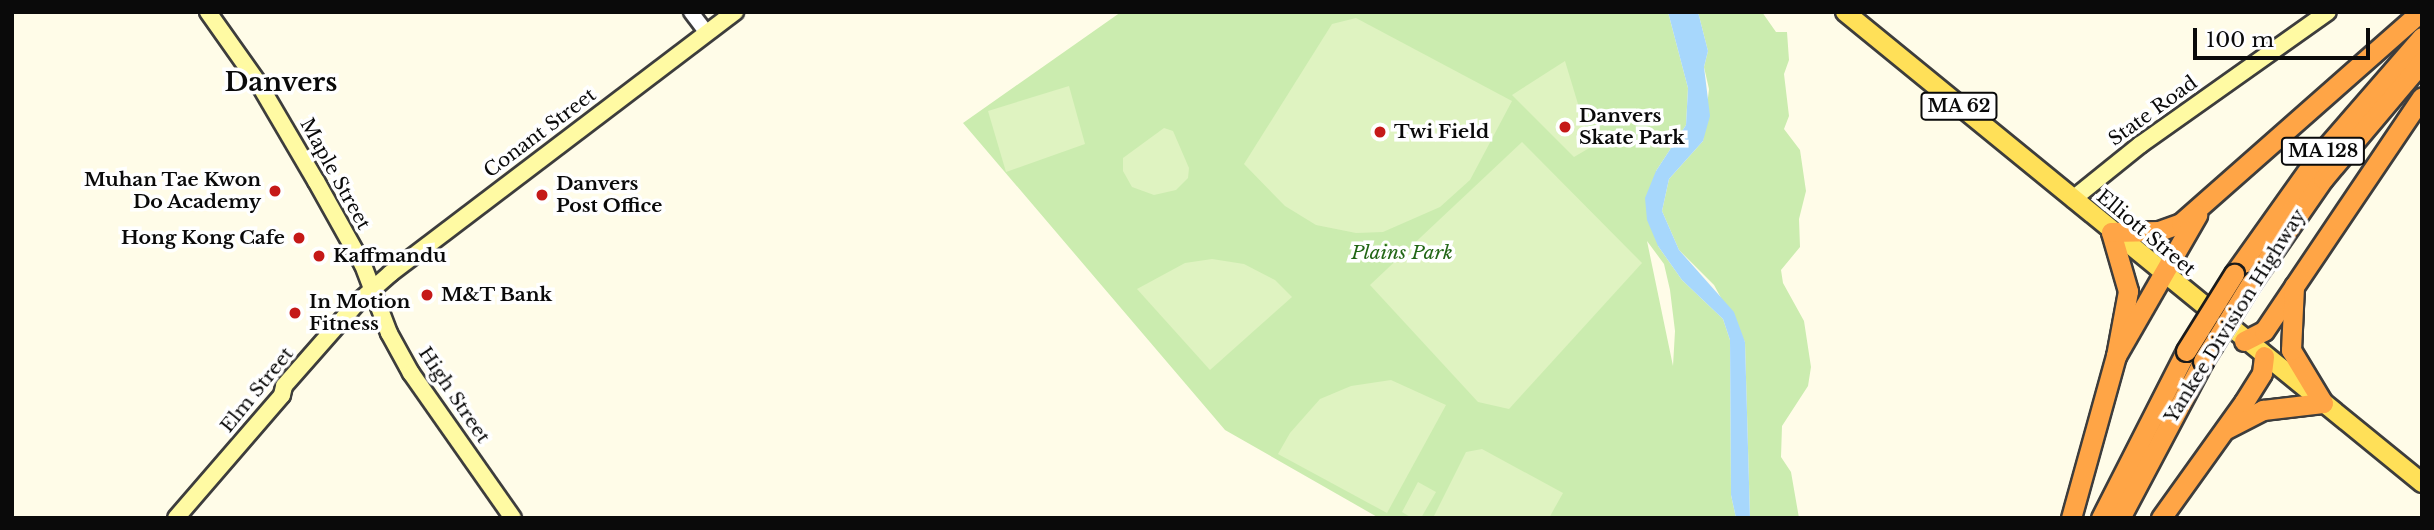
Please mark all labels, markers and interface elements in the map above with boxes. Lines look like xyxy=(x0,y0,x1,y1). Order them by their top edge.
scale bar xyxy=(2196,14,2373,58)
text: 100 m xyxy=(2206,27,2274,53)
district label: Danvers xyxy=(225,67,337,99)
street label: State Road xyxy=(2104,71,2202,151)
street label: Conant Street xyxy=(480,84,600,182)
road number: MA 62 xyxy=(1919,92,1999,120)
place label: Danvers Skate Park xyxy=(1579,105,1685,149)
street label: Maple Street xyxy=(295,114,375,234)
marker: Danvers Skate Park xyxy=(1557,119,1573,135)
place label: Twi Field xyxy=(1394,121,1489,143)
marker: Twi Field xyxy=(1372,124,1388,140)
road number: MA 128 xyxy=(2279,136,2367,166)
place label: Muhan Tae Kwon Do Academy xyxy=(83,169,261,213)
place label: Danvers Post Office xyxy=(556,173,662,217)
marker: Muhan Tae Kwon Do Academy xyxy=(267,183,283,199)
street label: Elliott Street xyxy=(2092,185,2200,281)
marker: Danvers Post Office xyxy=(534,187,550,203)
street label: Yankee Division Highway xyxy=(2160,205,2310,427)
place label: Hong Kong Cafe xyxy=(121,227,285,249)
marker: Hong Kong Cafe xyxy=(291,230,307,246)
park label: Plains Park xyxy=(1351,242,1453,264)
place label: Kaffmandu xyxy=(333,245,447,267)
marker: Kaffmandu xyxy=(311,248,327,264)
place label: M&T Bank xyxy=(441,284,553,306)
marker: M&T Bank xyxy=(419,287,435,303)
place label: In Motion Fitness xyxy=(309,291,410,335)
marker: In Motion Fitness xyxy=(287,305,303,321)
street label: Elm Street xyxy=(216,343,298,437)
street label: High Street xyxy=(413,343,495,447)

